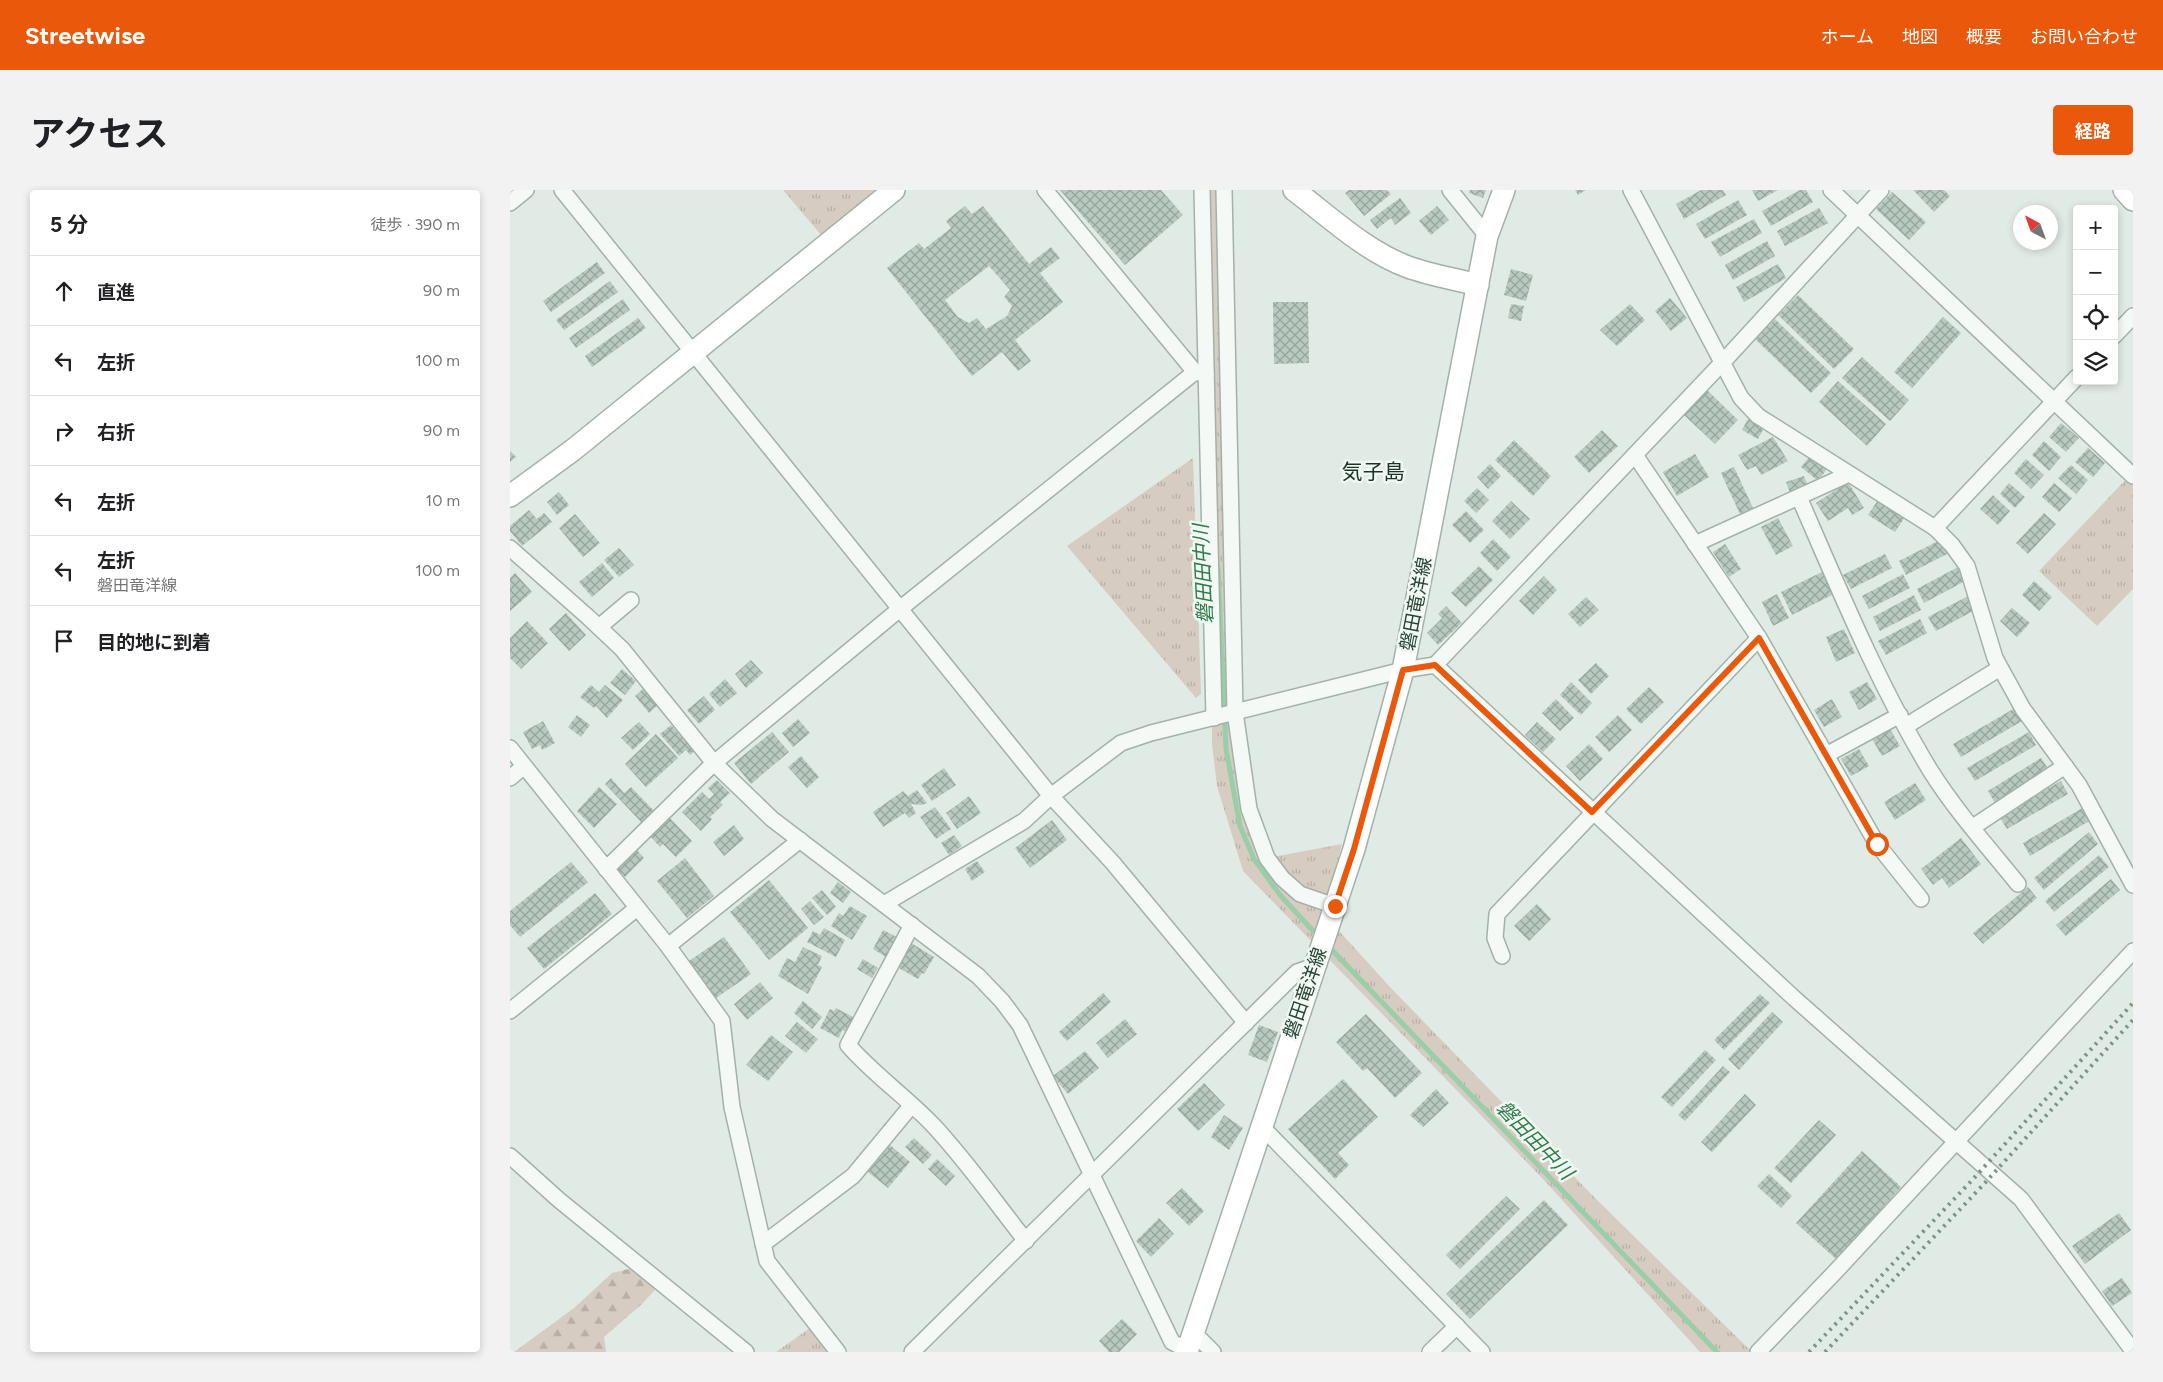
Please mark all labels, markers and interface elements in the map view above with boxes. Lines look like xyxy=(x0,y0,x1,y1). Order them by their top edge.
text: Streetwise xyxy=(25,21,145,50)
text: ホーム xyxy=(1821,26,1874,48)
text: 地図 xyxy=(1902,26,1938,48)
text: 概要 xyxy=(1966,26,2002,48)
text: お問い合わせ xyxy=(2030,26,2138,48)
button: 経路 xyxy=(2053,105,2133,155)
text: アクセス xyxy=(30,113,168,155)
north arrow xyxy=(2013,205,2058,250)
map controls xyxy=(2073,205,2118,385)
button: + xyxy=(2073,205,2118,250)
text: 5 分 xyxy=(50,212,88,237)
text: 徒歩 · 390 m xyxy=(370,215,460,234)
button: − xyxy=(2073,250,2118,295)
icon: ahead xyxy=(50,277,78,305)
text: 直進 xyxy=(97,281,135,304)
text: 90 m xyxy=(423,281,460,300)
button: locate xyxy=(2073,295,2118,340)
button: layers xyxy=(2073,340,2118,385)
icon: left xyxy=(50,347,78,375)
text: 左折 xyxy=(97,351,135,374)
text: 100 m xyxy=(415,351,460,370)
icon: right xyxy=(50,417,78,445)
text: 右折 xyxy=(97,421,135,444)
text: 90 m xyxy=(423,421,460,440)
district label: 気子島 xyxy=(1342,459,1405,484)
icon: left xyxy=(50,487,78,515)
text: 左折 xyxy=(97,491,135,514)
text: 10 m xyxy=(426,491,460,510)
water label: 磐田田中川 xyxy=(1188,521,1218,625)
text: 左折 xyxy=(97,549,135,572)
street label: 磐田竜洋線 xyxy=(1396,555,1436,653)
icon: left xyxy=(50,557,78,585)
text: 100 m xyxy=(415,561,460,580)
text: 磐田竜洋線 xyxy=(97,576,177,595)
icon: arrive xyxy=(50,627,78,655)
text: 目的地に到着 xyxy=(97,631,211,654)
route start xyxy=(1866,833,1889,856)
route end xyxy=(1324,895,1347,918)
street label: 磐田竜洋線 xyxy=(1279,944,1331,1042)
water label: 磐田田中川 xyxy=(1492,1096,1580,1186)

